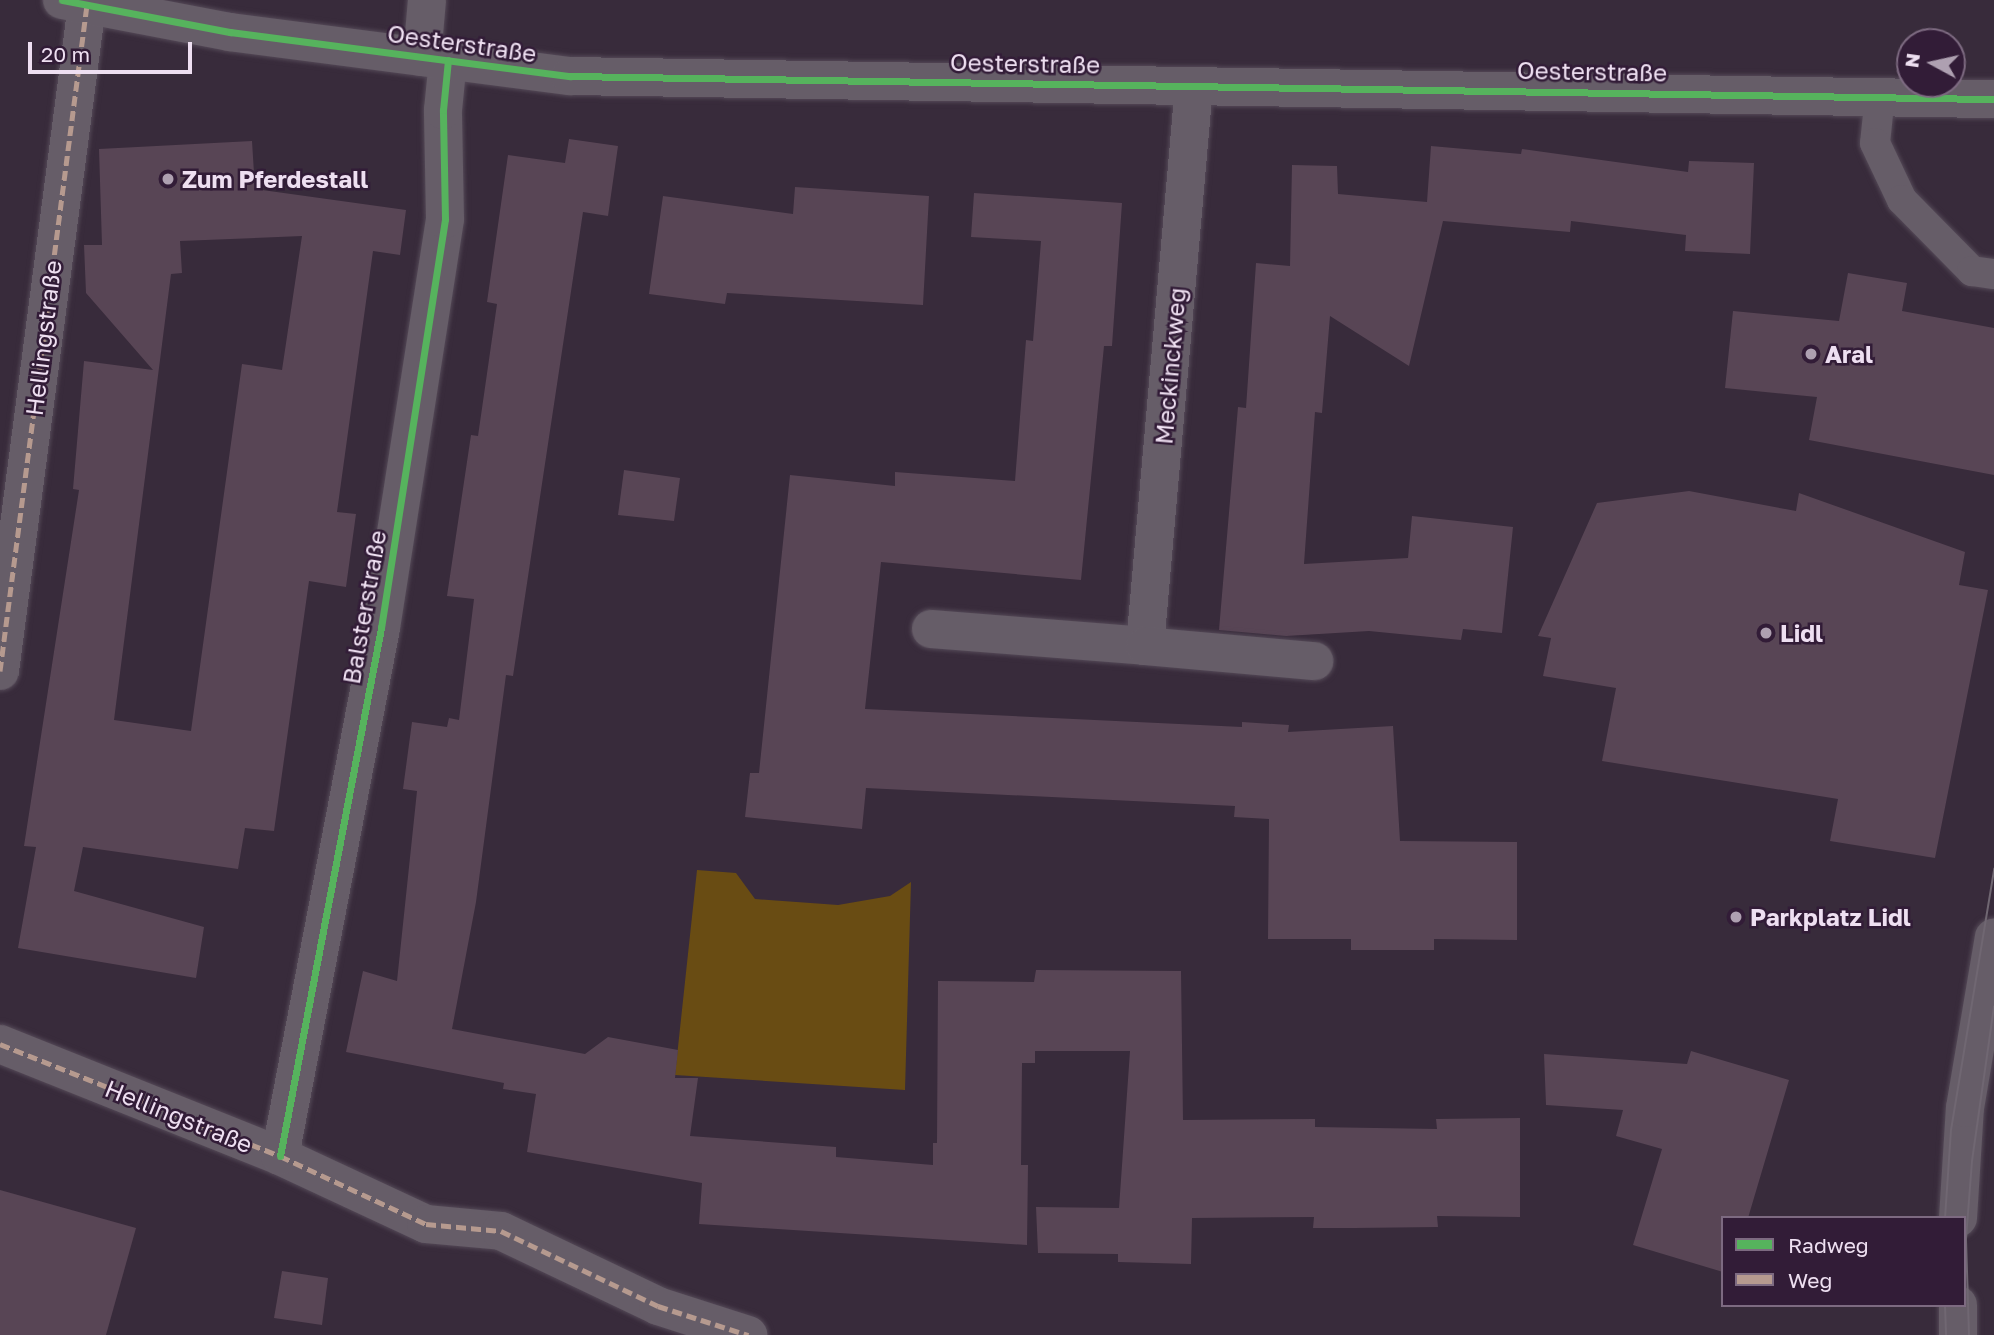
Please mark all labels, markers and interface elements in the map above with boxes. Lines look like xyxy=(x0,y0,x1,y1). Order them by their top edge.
street label: Oesterstraße xyxy=(386,18,538,68)
scale bar xyxy=(32,28,196,72)
north arrow xyxy=(1896,28,1966,98)
text: 20 m xyxy=(41,41,90,67)
street label: Oesterstraße xyxy=(950,47,1100,79)
text: N xyxy=(1899,52,1924,69)
street label: Oesterstraße xyxy=(1517,55,1667,87)
place label: Zum Pferdestall xyxy=(182,165,368,193)
marker: Zum Pferdestall xyxy=(160,171,176,187)
street label: Hellingstraße xyxy=(19,259,67,417)
street label: Meckinckweg xyxy=(1149,286,1191,446)
place label: Aral xyxy=(1825,340,1873,368)
marker: Aral xyxy=(1803,346,1819,362)
street label: Balsterstraße xyxy=(336,528,392,686)
place label: Lidl xyxy=(1780,619,1823,647)
marker: Lidl xyxy=(1758,625,1774,641)
place label: Parkplatz Lidl xyxy=(1750,903,1911,931)
marker: Parkplatz Lidl xyxy=(1728,909,1744,925)
street label: Hellingstraße xyxy=(101,1073,257,1159)
legend xyxy=(1721,1216,1966,1307)
text: Radweg xyxy=(1788,1232,1869,1258)
text: Weg xyxy=(1788,1267,1832,1293)

